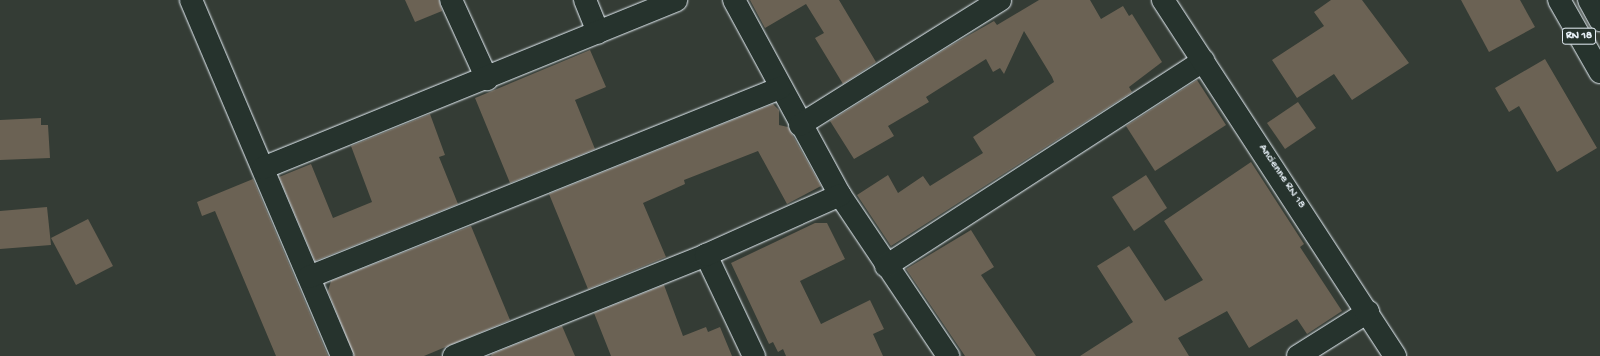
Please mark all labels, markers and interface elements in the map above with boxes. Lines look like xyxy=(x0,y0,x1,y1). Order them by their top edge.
road number: RN 18 xyxy=(1561,27,1597,45)
street label: Ancienne RN 18 xyxy=(1254,142,1308,212)

